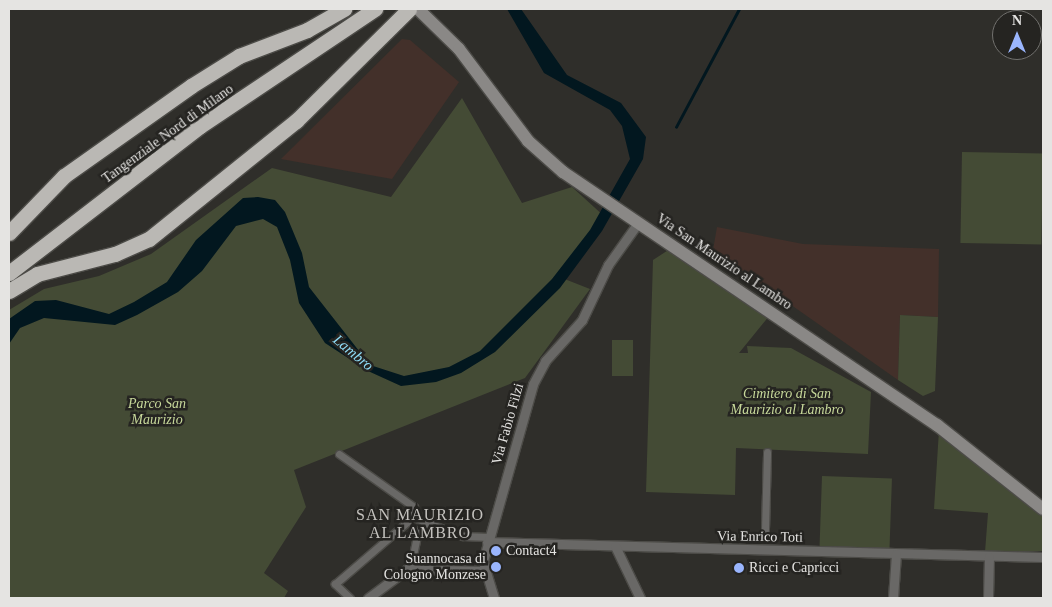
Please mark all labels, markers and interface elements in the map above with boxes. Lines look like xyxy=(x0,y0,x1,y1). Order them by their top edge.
north arrow xyxy=(992,10,1042,60)
text: N xyxy=(1012,13,1022,28)
street label: Tangenziale Nord di Milano xyxy=(99,81,237,187)
street label: Via San Maurizio al Lambro xyxy=(653,210,795,314)
water label: Lambro xyxy=(329,331,377,375)
street label: Via Fabio Filzi xyxy=(488,381,528,467)
park label: Cimitero di San Maurizio al Lambro xyxy=(730,386,844,418)
park label: Parco San Maurizio xyxy=(128,396,186,428)
district label: SAN MAURIZIO AL LAMBRO xyxy=(354,505,486,543)
street label: Via Enrico Toti xyxy=(717,528,803,546)
place label: Contact4 xyxy=(506,543,557,559)
marker: Contact4 xyxy=(490,545,502,557)
place label: Suannocasa di Cologno Monzese xyxy=(384,551,486,584)
place label: Ricci e Capricci xyxy=(749,560,839,576)
marker: Suannocasa di Cologno Monzese xyxy=(490,561,502,573)
marker: Ricci e Capricci xyxy=(733,562,745,574)

